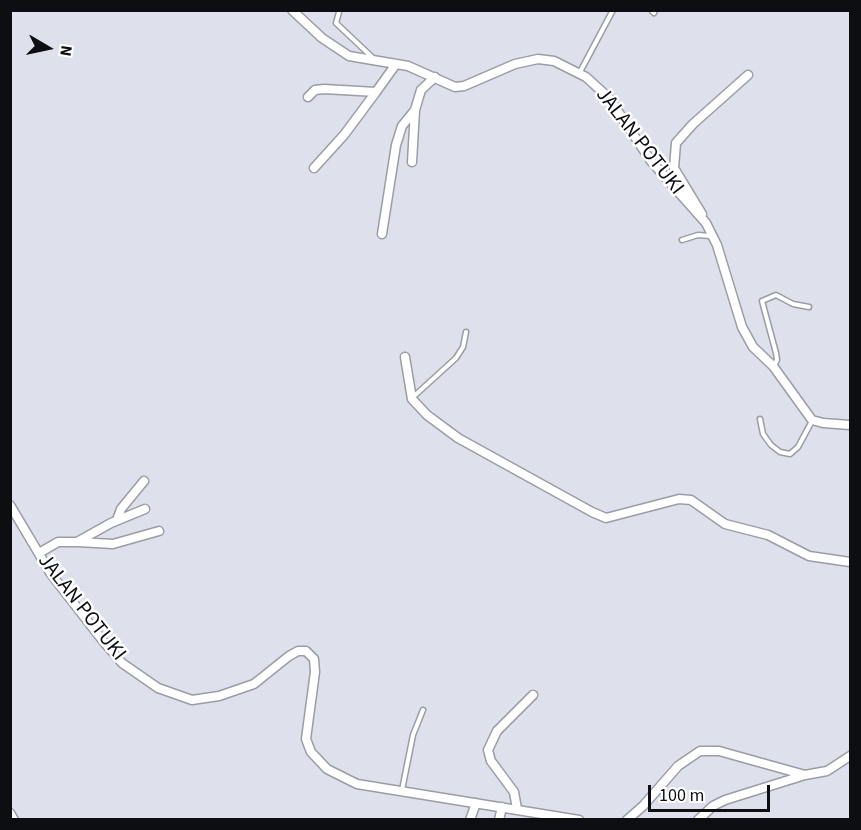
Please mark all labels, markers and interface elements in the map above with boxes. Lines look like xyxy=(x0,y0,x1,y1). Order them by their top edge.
north arrow xyxy=(18,18,78,78)
text: N xyxy=(54,44,77,58)
street label: JALAN POTUKI xyxy=(589,84,689,200)
street label: JALAN POTUKI xyxy=(31,550,131,666)
scale bar xyxy=(651,773,772,811)
text: 100 m xyxy=(659,783,704,808)

